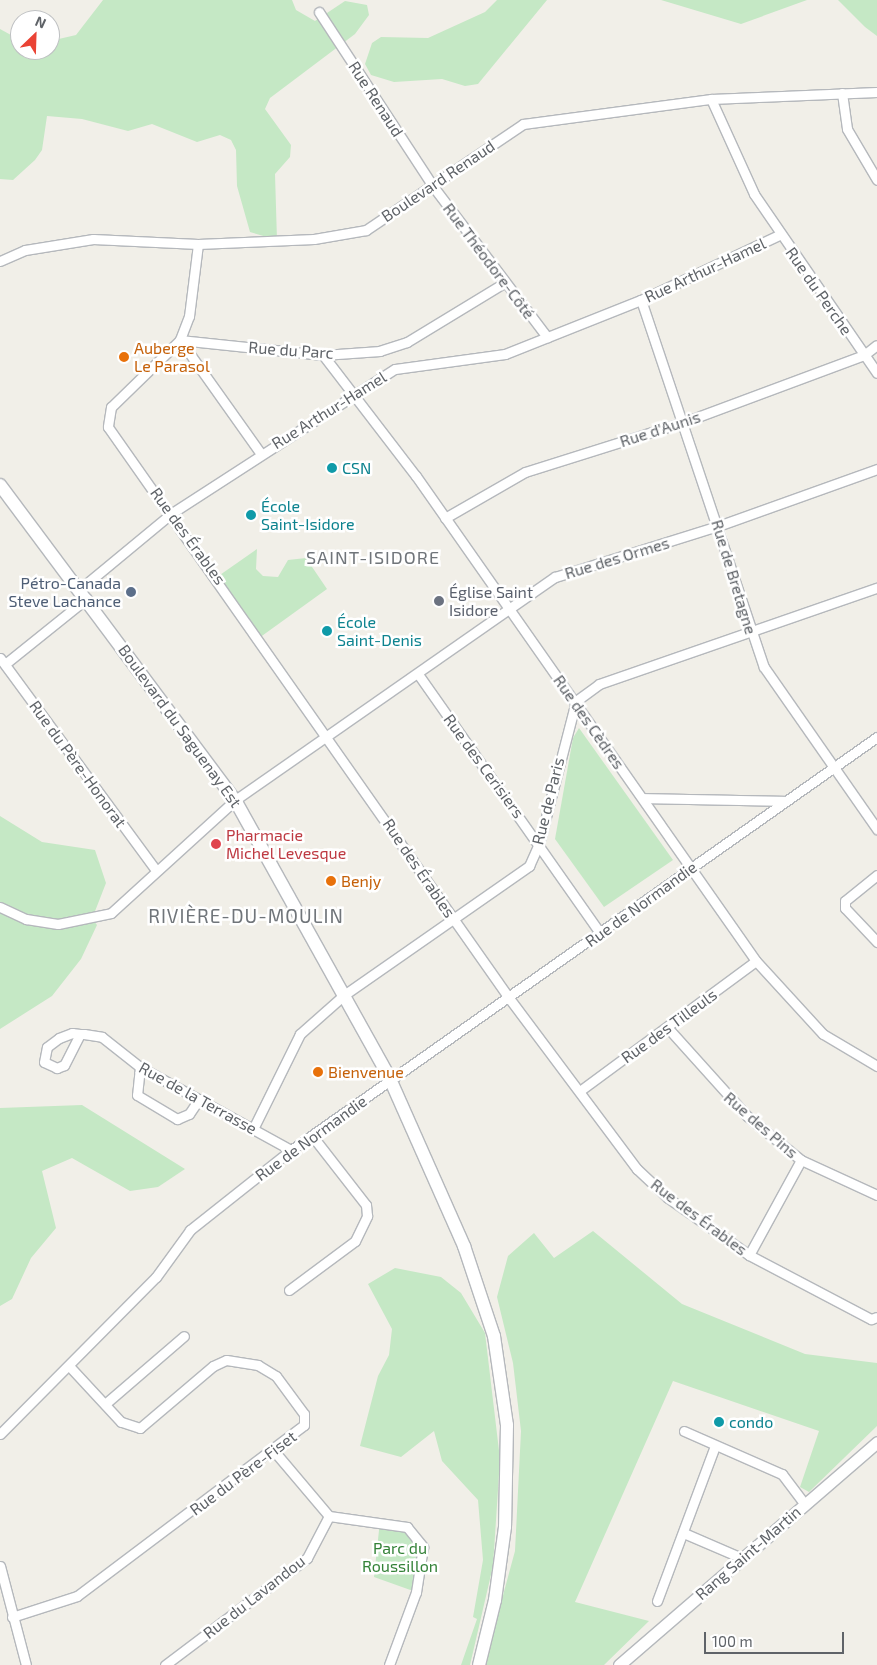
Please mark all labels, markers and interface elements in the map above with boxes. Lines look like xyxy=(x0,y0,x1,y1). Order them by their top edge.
north arrow xyxy=(10,10,60,60)
text: N xyxy=(33,12,49,32)
street label: Rue Renaud xyxy=(345,58,407,140)
street label: Boulevard Renaud xyxy=(378,136,498,226)
street label: Rue Théodore-Côté xyxy=(439,199,539,323)
street label: Rue Arthur-Hamel xyxy=(641,233,769,307)
street label: Rue du Perche xyxy=(782,243,856,339)
street label: Rue du Parc xyxy=(248,337,334,363)
place label: Auberge Le Parasol xyxy=(134,338,210,376)
marker: Auberge Le Parasol xyxy=(118,351,130,363)
street label: Rue Arthur-Hamel xyxy=(268,367,390,453)
street label: Rue d'Aunis xyxy=(617,407,703,451)
place label: CSN xyxy=(342,458,371,478)
marker: CSN xyxy=(326,462,338,474)
street label: Rue des Érables xyxy=(146,484,230,588)
place label: École Saint-Isidore xyxy=(261,496,355,534)
marker: École Saint-Isidore xyxy=(245,509,257,521)
street label: Rue de Bretagne xyxy=(707,517,761,637)
street label: Rue des Ormes xyxy=(562,533,672,583)
district label: SAINT-ISIDORE xyxy=(304,546,442,568)
place label: Pétro-Canada Steve Lachance xyxy=(8,573,121,611)
place label: Église Saint Isidore xyxy=(449,582,533,620)
marker: Pétro-Canada Steve Lachance xyxy=(125,586,137,598)
marker: Église Saint Isidore xyxy=(433,595,445,607)
place label: École Saint-Denis xyxy=(337,612,422,650)
marker: École Saint-Denis xyxy=(321,625,333,637)
street label: Boulevard du Saguenay Est xyxy=(114,641,246,811)
street label: Rue des Cèdres xyxy=(549,671,629,773)
street label: Rue du Père-Honorat xyxy=(25,697,131,831)
street label: Rue des Cerisiers xyxy=(440,710,528,822)
street label: Rue de Paris xyxy=(528,755,568,847)
street label: Rue des Érables xyxy=(379,815,459,921)
place label: Pharmacie Michel Levesque xyxy=(226,825,347,863)
marker: Pharmacie Michel Levesque xyxy=(210,838,222,850)
street label: Rue de Normandie xyxy=(582,857,700,951)
place label: Benjy xyxy=(341,871,381,891)
marker: Benjy xyxy=(325,875,337,887)
district label: RIVIÈRE-DU-MOULIN xyxy=(146,905,346,927)
street label: Rue des Tilleuls xyxy=(617,985,721,1067)
street label: Rue de la Terrasse xyxy=(136,1058,260,1138)
place label: Bienvenue xyxy=(328,1062,404,1082)
marker: Bienvenue xyxy=(312,1066,324,1078)
street label: Rue des Pins xyxy=(720,1088,802,1162)
street label: Rue de Normandie xyxy=(252,1091,370,1185)
street label: Rue des Érables xyxy=(647,1175,751,1259)
place label: condo xyxy=(729,1412,773,1432)
marker: condo xyxy=(713,1416,725,1428)
street label: Rue du Père-Fiset xyxy=(186,1427,300,1519)
street label: Rang Saint-Martin xyxy=(691,1502,805,1604)
park label: Parc du Roussillon xyxy=(362,1538,438,1576)
street label: Rue du Lavandou xyxy=(199,1551,309,1643)
scale bar xyxy=(707,1622,847,1654)
text: 100 m xyxy=(712,1632,753,1650)

